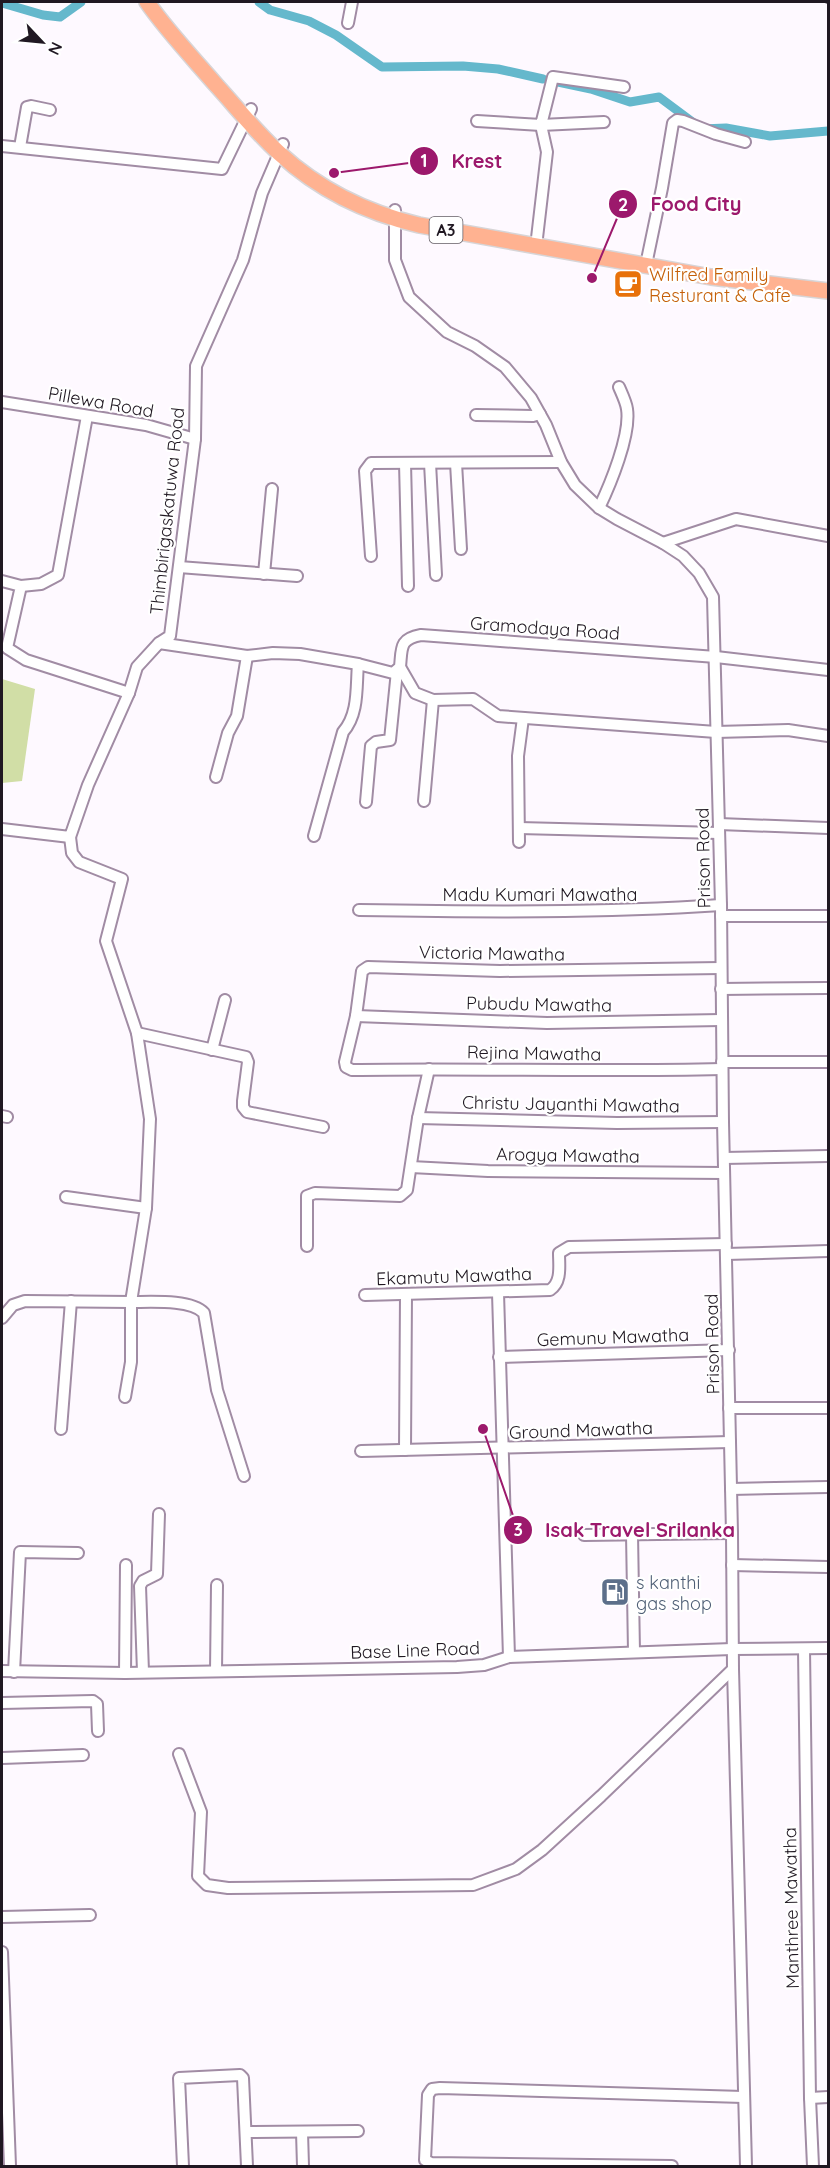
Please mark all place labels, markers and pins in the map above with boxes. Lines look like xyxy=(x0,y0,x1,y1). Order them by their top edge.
callout: Krest xyxy=(409,142,514,180)
callout: Food City xyxy=(608,185,753,223)
place label: Wilfred Family Resturant & Cafe xyxy=(649,263,791,307)
cafe icon: Wilfred Family Resturant & Cafe xyxy=(612,268,644,300)
callout: Isak Travel Srilanka xyxy=(503,1511,747,1549)
place label: s kanthi gas shop xyxy=(636,1571,712,1615)
fuel station icon: s kanthi gas shop xyxy=(599,1576,631,1608)

